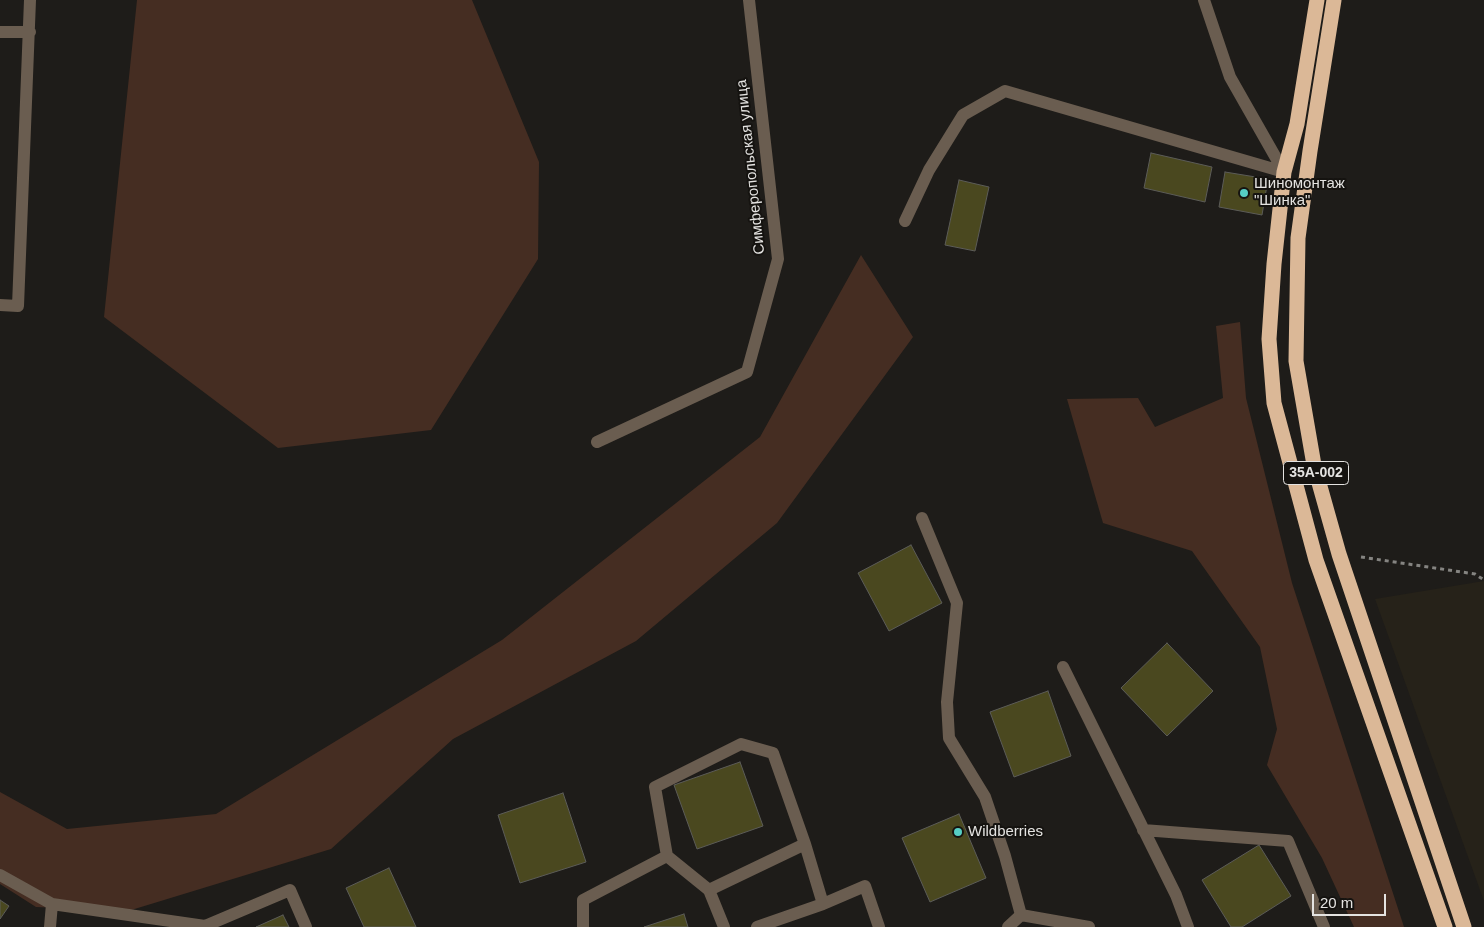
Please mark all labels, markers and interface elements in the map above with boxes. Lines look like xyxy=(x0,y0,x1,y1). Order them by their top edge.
street label: Симферопольская улица xyxy=(733,79,769,255)
place label: Шиномонтаж "Шинка" xyxy=(1254,175,1345,210)
marker: Шиномонтаж "Шинка" xyxy=(1238,187,1250,199)
road number: 35А-002 xyxy=(1284,462,1348,484)
place label: Wildberries xyxy=(968,823,1043,841)
marker: Wildberries xyxy=(952,826,964,838)
scale bar xyxy=(1314,884,1388,916)
text: 20 m xyxy=(1320,894,1353,911)

